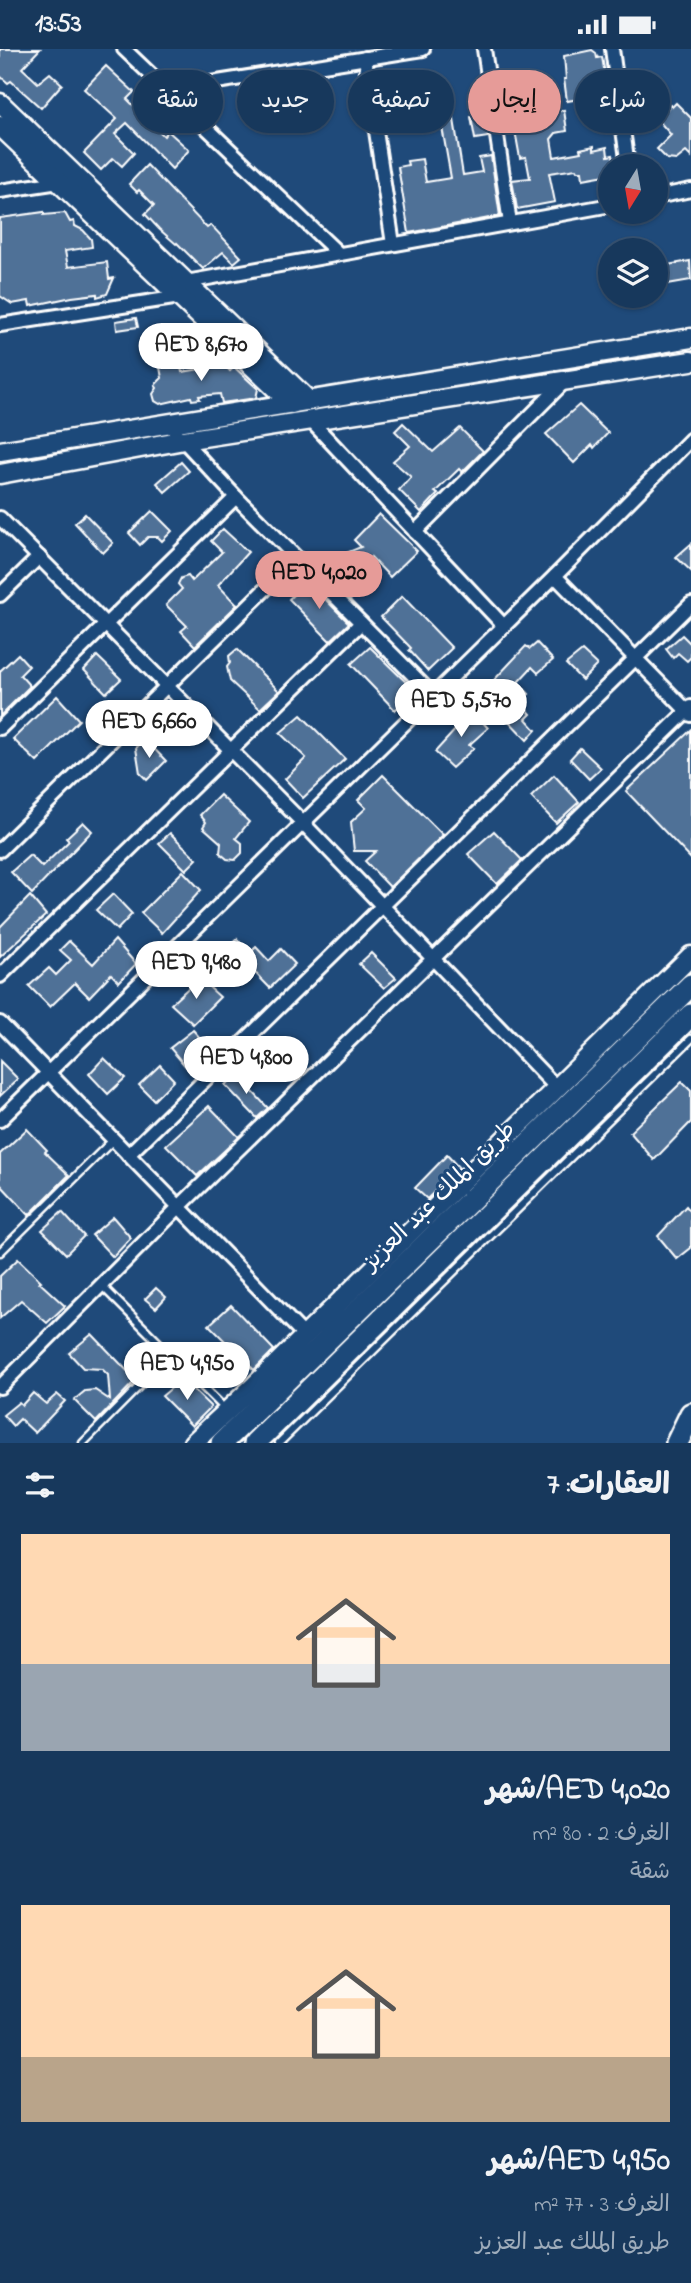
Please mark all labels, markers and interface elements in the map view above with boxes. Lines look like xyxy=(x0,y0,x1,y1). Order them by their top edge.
text: 13:53 xyxy=(35,6,82,44)
chip: شقة xyxy=(133,70,223,133)
chip: جديد xyxy=(237,70,334,133)
chip: تصفية xyxy=(348,70,454,133)
chip: إيجار xyxy=(468,70,561,133)
chip: شراء xyxy=(575,70,670,133)
north arrow xyxy=(598,154,668,224)
map controls xyxy=(598,154,668,308)
button: layers xyxy=(598,238,668,308)
pin: AED 8,670 xyxy=(121,323,281,383)
text: AED 8,670 xyxy=(155,329,247,362)
pin: AED 4,020 xyxy=(239,552,399,611)
text: AED 4,020 xyxy=(271,557,367,590)
pin: AED 5,570 xyxy=(381,679,541,739)
text: AED 5,570 xyxy=(411,685,511,718)
pin: AED 6,660 xyxy=(69,701,229,760)
text: AED 6,660 xyxy=(102,706,197,739)
pin: AED 9,480 xyxy=(116,941,276,1001)
text: AED 9,480 xyxy=(151,947,241,980)
pin: AED 4,800 xyxy=(166,1037,326,1096)
text: AED 4,800 xyxy=(200,1042,292,1075)
street label: طريق الملك عبد العزيز xyxy=(353,1114,525,1281)
pin: AED 4,950 xyxy=(107,1343,267,1402)
text: AED 4,950 xyxy=(140,1348,234,1381)
text: العقارات: 7 xyxy=(547,1464,670,1508)
icon: filters xyxy=(21,1466,59,1504)
icon: home xyxy=(283,1580,409,1706)
text: AED 4,020/شهر xyxy=(486,1769,670,1813)
text: الغرف: 2 · 80 m² xyxy=(532,1818,670,1851)
text: شقة xyxy=(630,1856,670,1889)
icon: home xyxy=(283,1951,409,2077)
text: AED 4,950/شهر xyxy=(488,2140,670,2184)
text: الغرف: 3 · 77 m² xyxy=(534,2189,670,2222)
text: طريق الملك عبد العزيز xyxy=(476,2227,670,2260)

